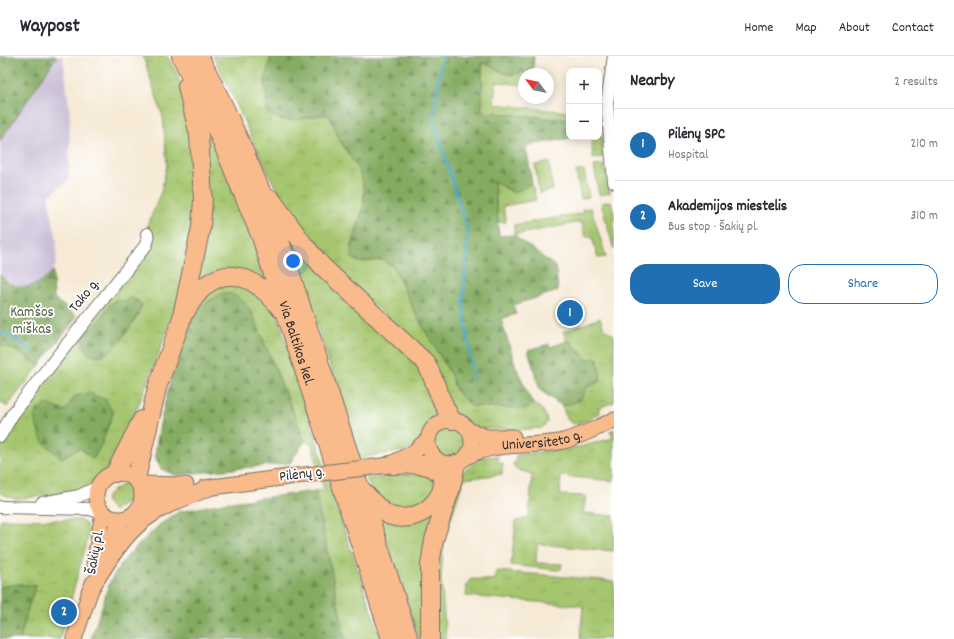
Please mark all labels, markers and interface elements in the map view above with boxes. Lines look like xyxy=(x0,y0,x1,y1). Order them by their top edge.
text: Waypost xyxy=(20,14,80,41)
text: Home xyxy=(744,18,773,38)
text: Map xyxy=(795,18,817,38)
text: About xyxy=(839,18,870,38)
text: Contact xyxy=(892,18,934,38)
north arrow xyxy=(518,68,554,104)
map controls xyxy=(566,68,602,140)
button: + xyxy=(566,68,602,104)
text: Nearby xyxy=(630,70,674,94)
text: 2 results xyxy=(894,73,938,92)
button: − xyxy=(566,104,602,140)
text: Pilėnų SPC xyxy=(668,124,725,146)
text: 1 xyxy=(642,135,644,154)
text: 210 m xyxy=(910,135,938,154)
text: Hospital xyxy=(668,146,708,165)
text: Akademijos miestelis xyxy=(668,196,787,218)
text: 2 xyxy=(640,207,646,226)
text: 310 m xyxy=(910,207,938,226)
text: Bus stop · Šakių pl. xyxy=(668,218,758,237)
your location xyxy=(283,251,303,271)
button: Save xyxy=(630,264,780,304)
button: Share xyxy=(788,264,938,304)
street label: Tako g. xyxy=(64,274,106,318)
street label: Via Baltikos kel. xyxy=(271,298,319,389)
pin: 1 xyxy=(557,298,583,328)
park label: Kamšos miškas xyxy=(10,302,54,341)
street label: Universiteto g. xyxy=(501,424,586,458)
street label: Pilėnų g. xyxy=(278,461,326,489)
street label: Šakių pl. xyxy=(81,528,111,576)
pin: 2 xyxy=(51,597,77,627)

